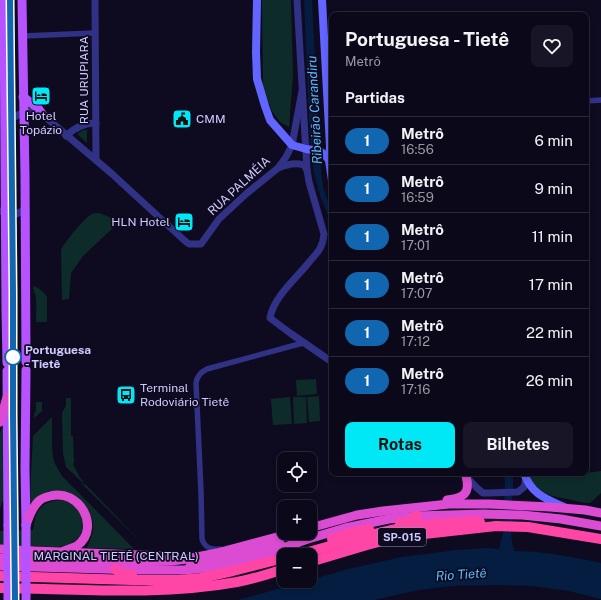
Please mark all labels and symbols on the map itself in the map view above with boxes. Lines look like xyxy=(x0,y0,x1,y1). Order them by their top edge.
street label: RUA URUPIARA xyxy=(77,35,91,124)
water label: Ribeirão Carandiru xyxy=(304,55,325,165)
hotel icon: Hotel Topázio xyxy=(30,85,52,107)
public building icon: CMM xyxy=(171,108,193,130)
place label: Hotel Topázio xyxy=(20,109,62,137)
place label: CMM xyxy=(196,112,226,126)
street label: RUA PALMÉIA xyxy=(205,153,273,218)
hotel icon: HLN Hotel xyxy=(173,211,195,233)
place label: HLN Hotel xyxy=(111,215,170,229)
place label: Portuguesa - Tietê xyxy=(25,343,91,371)
marker: Portuguesa - Tietê xyxy=(4,348,22,366)
place label: Terminal Rodoviário Tietê xyxy=(140,381,230,409)
bus stop icon: Terminal Rodoviário Tietê xyxy=(115,384,137,406)
road number: SP-015 xyxy=(378,528,426,546)
street label: MARGINAL TIETÊ (CENTRAL) xyxy=(33,549,199,563)
water label: Rio Tietê xyxy=(435,565,487,584)

